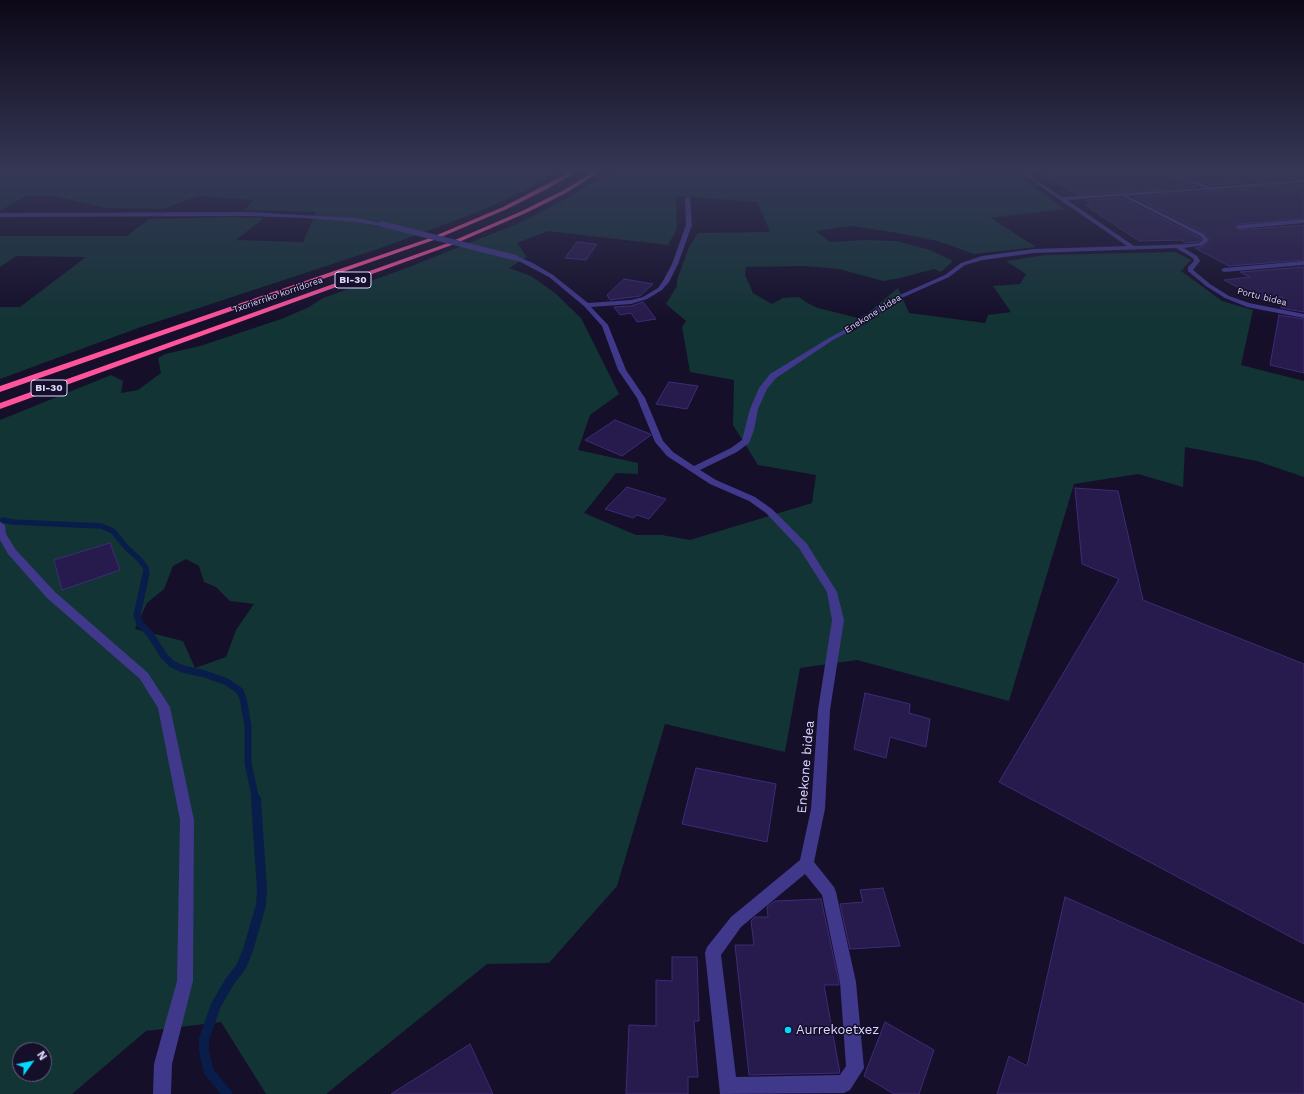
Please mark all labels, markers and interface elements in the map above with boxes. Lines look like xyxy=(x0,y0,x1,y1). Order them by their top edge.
road number: BI-30 xyxy=(335,272,371,288)
street label: Txorierriko korridorea xyxy=(232,275,324,315)
street label: Portu bidea xyxy=(1236,286,1288,308)
street label: Enekone bidea xyxy=(843,292,903,336)
road number: BI-30 xyxy=(31,380,67,396)
street label: Enekone bidea xyxy=(794,720,818,814)
place label: Aurrekoetxez xyxy=(796,1022,879,1038)
marker: Aurrekoetxez xyxy=(783,1025,793,1035)
north arrow xyxy=(12,1042,52,1082)
text: N xyxy=(34,1049,49,1063)

